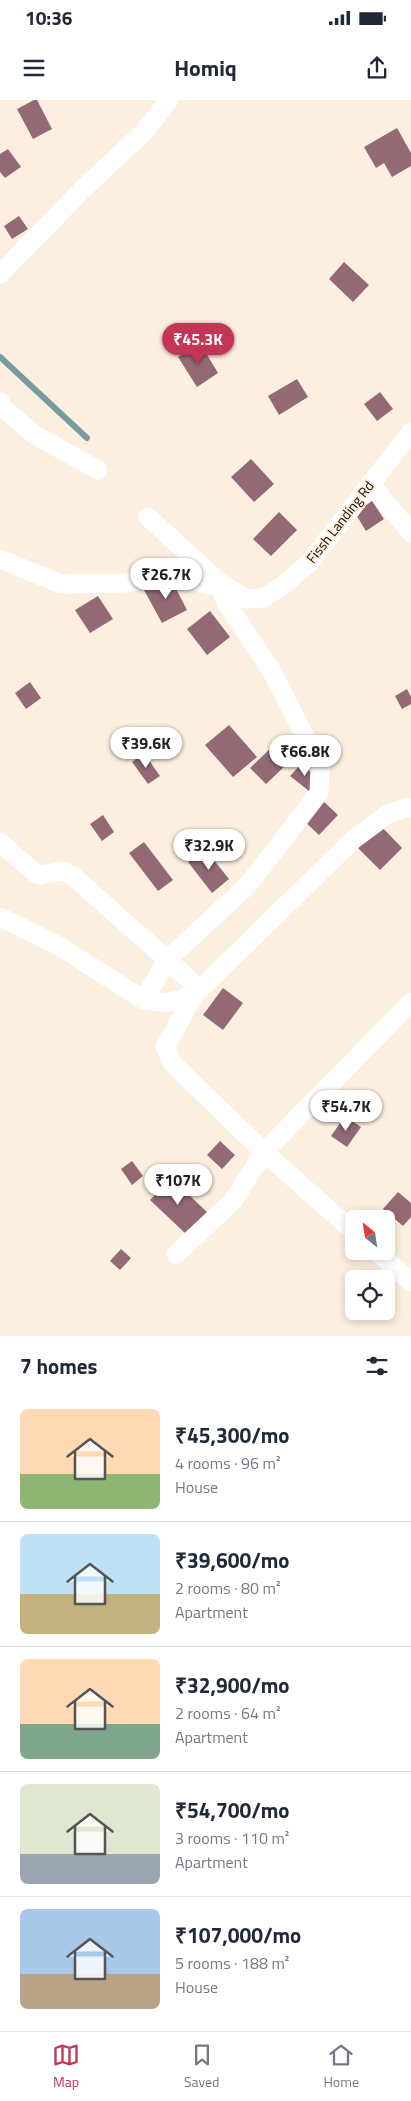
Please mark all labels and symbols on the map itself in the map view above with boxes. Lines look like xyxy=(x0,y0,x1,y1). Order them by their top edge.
pin: ₹45.3K xyxy=(157,322,239,365)
street label: Fissh Landing Rd xyxy=(301,476,378,567)
pin: ₹26.7K xyxy=(125,558,207,600)
pin: ₹39.6K xyxy=(105,726,187,769)
pin: ₹66.8K xyxy=(264,734,346,777)
pin: ₹32.9K xyxy=(168,828,250,871)
pin: ₹54.7K xyxy=(305,1090,387,1132)
pin: ₹107K xyxy=(143,1164,213,1206)
north arrow xyxy=(345,1210,395,1260)

